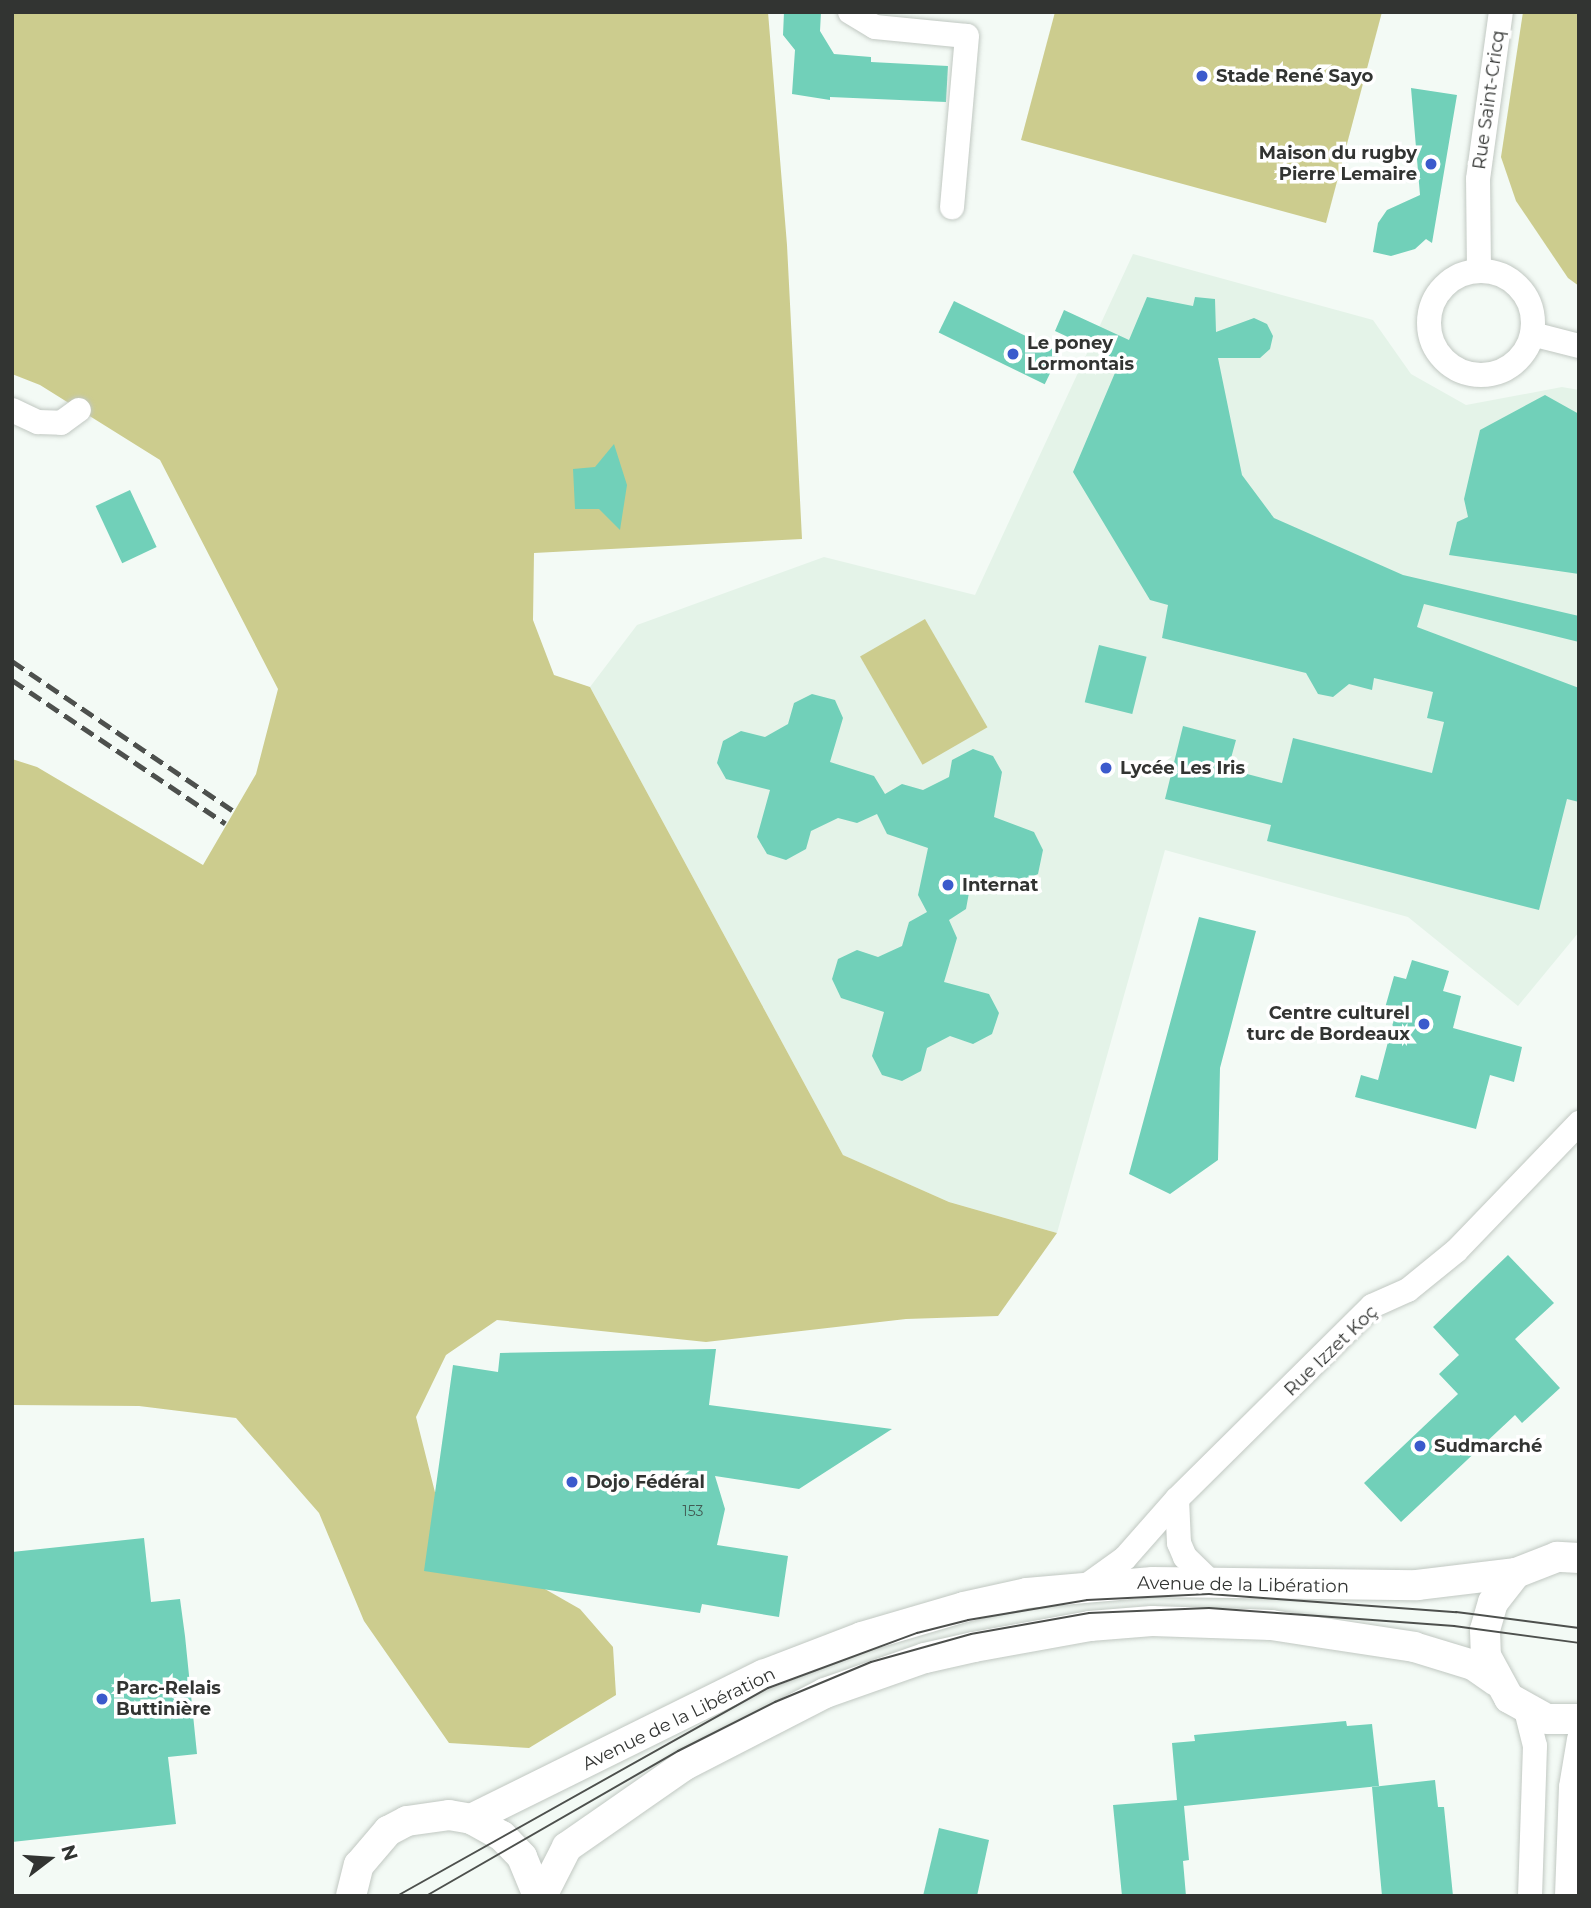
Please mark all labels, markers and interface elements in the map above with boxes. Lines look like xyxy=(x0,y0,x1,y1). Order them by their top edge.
street label: Rue Saint-Cricq xyxy=(1469,29,1509,171)
place label: Stade René Sayo xyxy=(1216,65,1373,87)
marker: Stade René Sayo xyxy=(1194,68,1210,84)
place label: Maison du rugby Pierre Lemaire xyxy=(1259,143,1417,186)
marker: Maison du rugby Pierre Lemaire xyxy=(1423,156,1439,172)
place label: Le poney Lormontais xyxy=(1027,333,1134,376)
marker: Le poney Lormontais xyxy=(1005,346,1021,362)
place label: Lycée Les Iris xyxy=(1120,757,1245,779)
marker: Lycée Les Iris xyxy=(1098,760,1114,776)
place label: Internat xyxy=(962,874,1038,896)
marker: Internat xyxy=(940,877,956,893)
place label: Centre culturel turc de Bordeaux xyxy=(1247,1003,1410,1046)
marker: Centre culturel turc de Bordeaux xyxy=(1416,1016,1432,1032)
street label: Rue Izzet Koç xyxy=(1280,1301,1382,1401)
place label: Sudmarché xyxy=(1434,1435,1542,1457)
marker: Sudmarché xyxy=(1412,1438,1428,1454)
place label: Dojo Fédéral xyxy=(586,1471,705,1493)
marker: Dojo Fédéral xyxy=(564,1474,580,1490)
house number: 153 xyxy=(683,1503,703,1519)
street label: Avenue de la Libération xyxy=(1137,1572,1349,1598)
street label: Avenue de la Libération xyxy=(579,1663,779,1775)
place label: Parc-Relais Buttinière xyxy=(116,1678,221,1720)
marker: Parc-Relais Buttinière xyxy=(94,1691,110,1707)
north arrow xyxy=(14,1824,84,1894)
text: N xyxy=(56,1842,83,1863)

